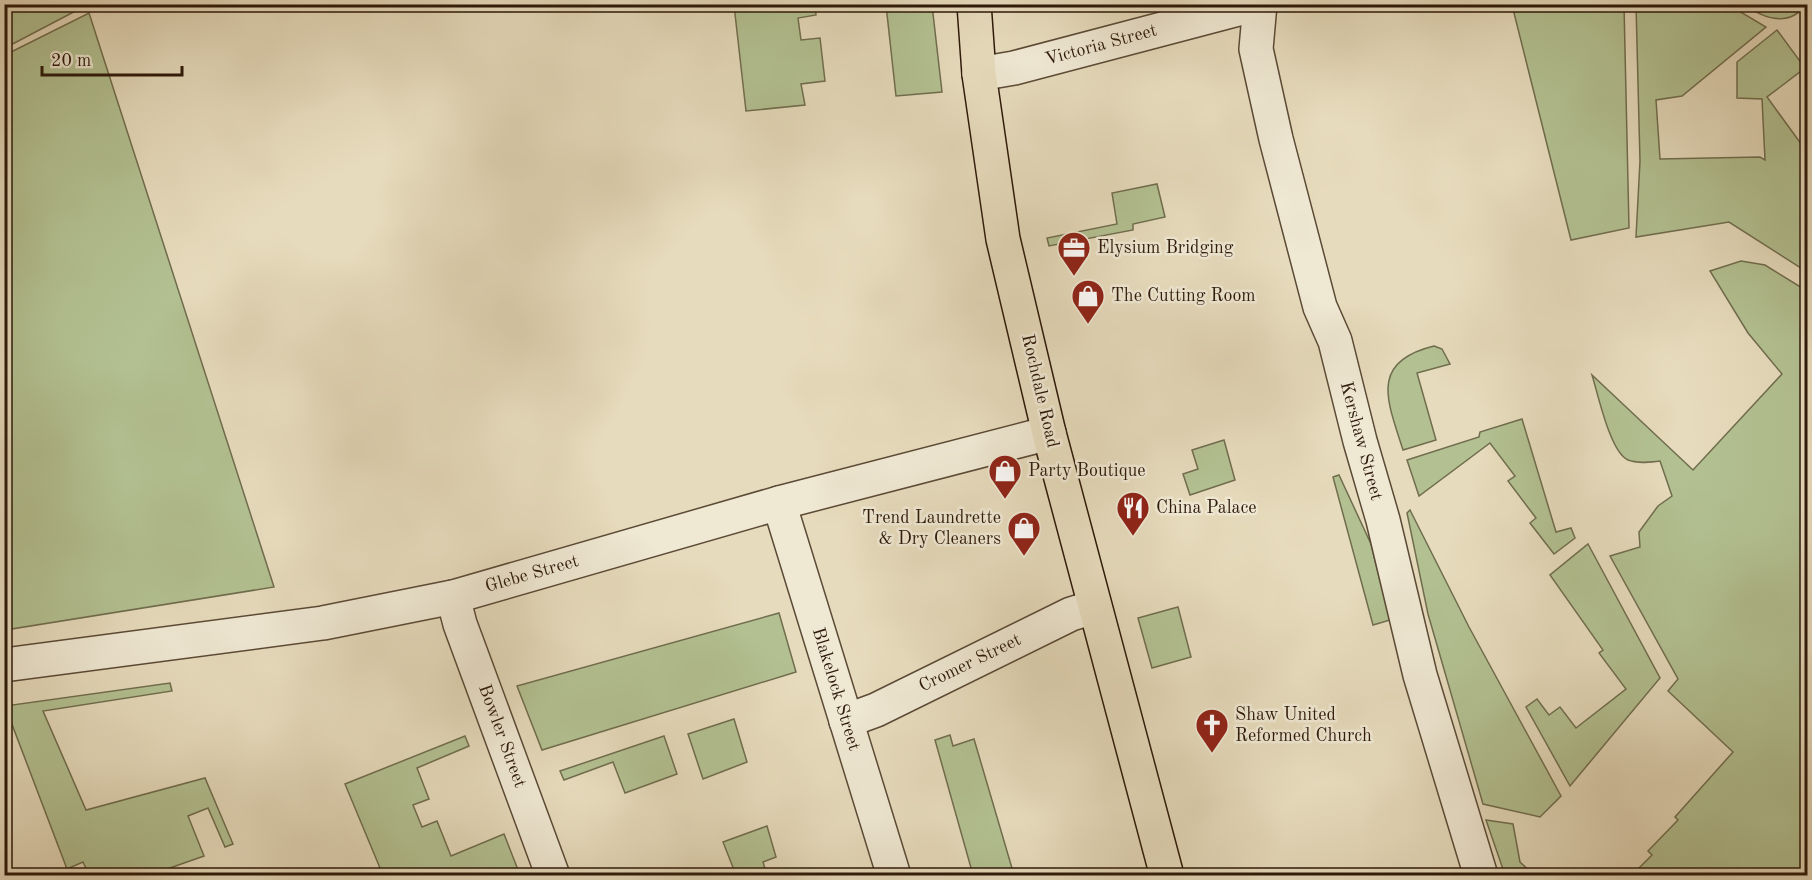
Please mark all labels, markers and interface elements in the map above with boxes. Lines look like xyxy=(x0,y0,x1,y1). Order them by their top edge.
street label: Victoria Street xyxy=(1043,21,1159,69)
scale bar xyxy=(42,39,182,77)
text: 20 m xyxy=(51,52,91,70)
office icon: Elysium Bridging xyxy=(1056,230,1092,277)
place label: Elysium Bridging xyxy=(1097,239,1234,257)
shop icon: The Cutting Room xyxy=(1070,278,1106,325)
place label: The Cutting Room xyxy=(1111,287,1256,305)
street label: Rochdale Road xyxy=(1018,332,1062,450)
street label: Kershaw Street xyxy=(1337,380,1385,502)
shop icon: Party Boutique xyxy=(987,453,1023,500)
place label: Party Boutique xyxy=(1028,462,1146,480)
restaurant icon: China Palace xyxy=(1115,490,1151,537)
place label: China Palace xyxy=(1156,499,1257,517)
place label: Trend Laundrette & Dry Cleaners xyxy=(862,509,1001,548)
shop icon: Trend Laundrette & Dry Cleaners xyxy=(1006,510,1042,557)
street label: Glebe Street xyxy=(483,552,581,596)
street label: Blakelock Street xyxy=(809,625,863,753)
street label: Cromer Street xyxy=(916,631,1024,695)
street label: Bowler Street xyxy=(475,682,529,790)
place label: Shaw United Reformed Church xyxy=(1235,706,1372,745)
church icon: Shaw United Reformed Church xyxy=(1194,707,1230,754)

